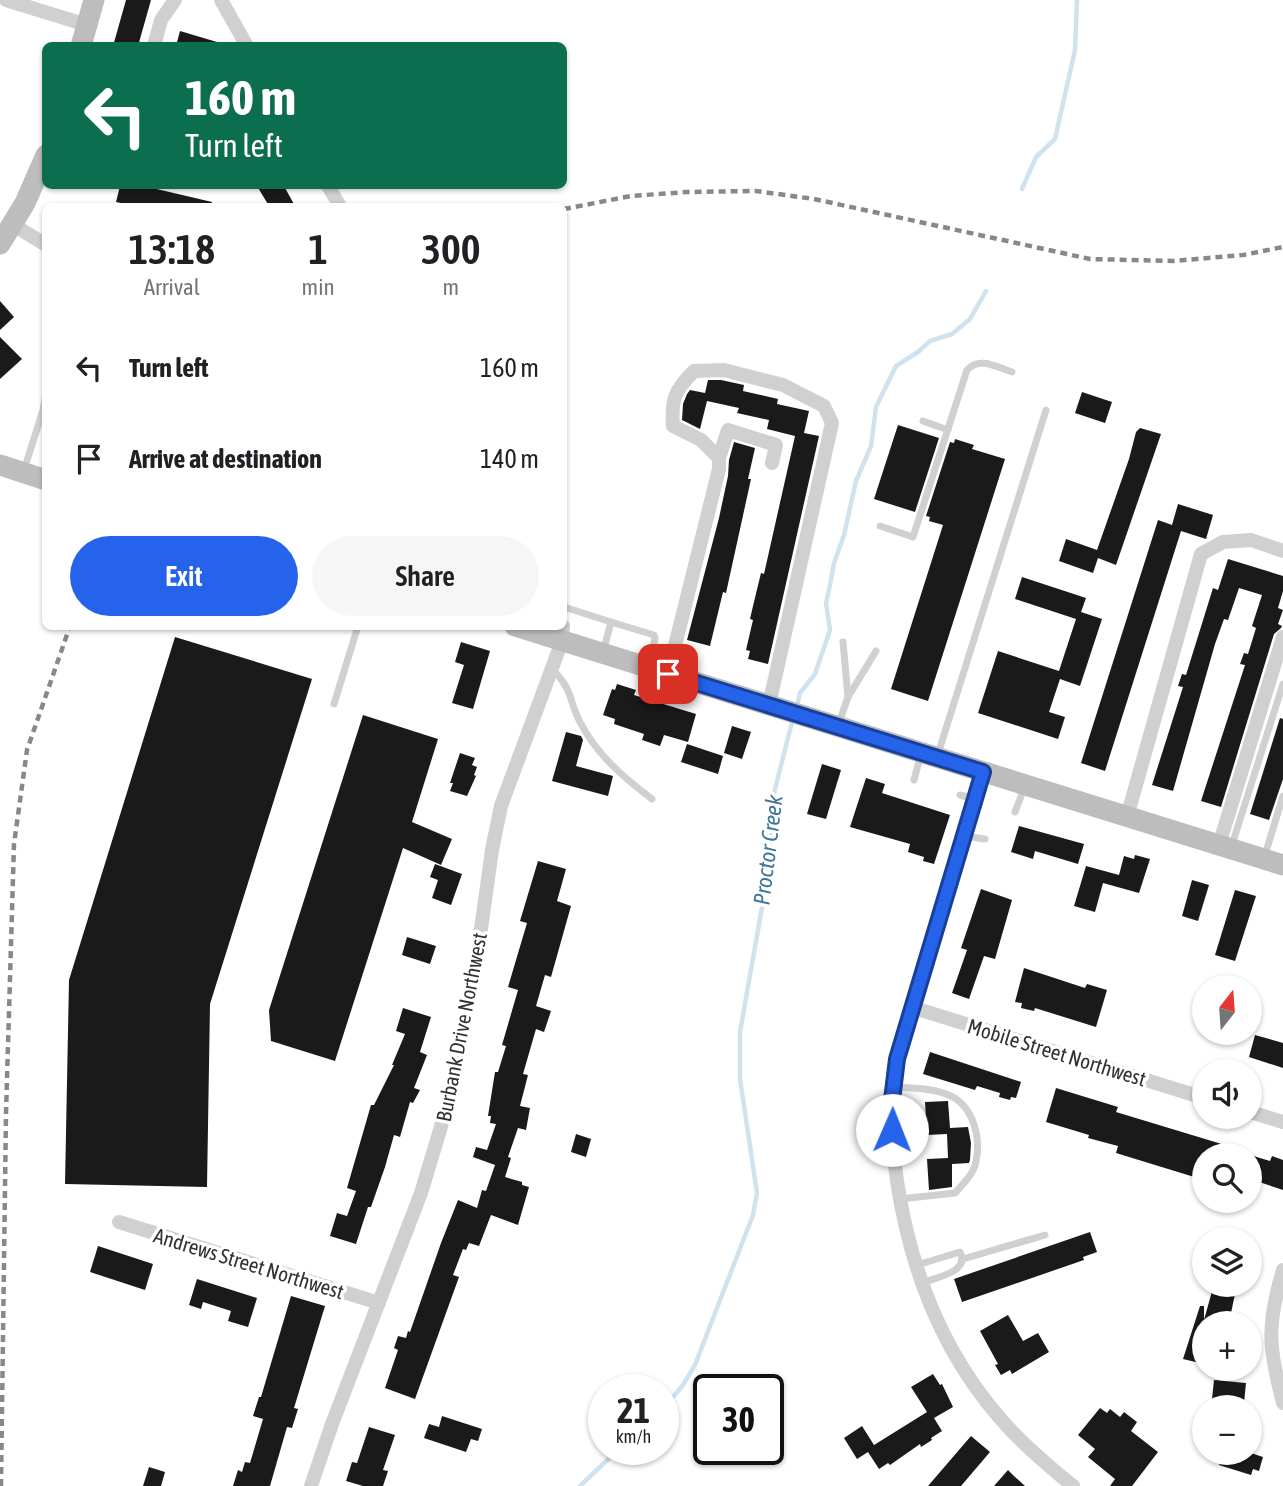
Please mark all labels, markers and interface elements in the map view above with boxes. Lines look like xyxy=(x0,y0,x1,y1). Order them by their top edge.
text: 160 m xyxy=(185,69,296,125)
icon: left xyxy=(70,70,161,161)
text: Turn left xyxy=(185,127,283,164)
text: 13:18 xyxy=(129,225,215,273)
text: 1 xyxy=(308,225,328,273)
text: 300 xyxy=(421,225,480,273)
text: Arrival xyxy=(144,274,200,300)
text: min xyxy=(302,274,335,300)
text: m xyxy=(443,274,459,300)
icon: left xyxy=(70,349,108,387)
text: Turn left xyxy=(129,353,209,383)
text: 160 m xyxy=(480,353,539,383)
icon: arrive xyxy=(70,440,108,478)
text: Arrive at destination xyxy=(129,444,322,474)
text: 140 m xyxy=(480,444,539,474)
button: Exit xyxy=(70,536,298,616)
button: Share xyxy=(312,536,539,616)
pin xyxy=(638,644,698,704)
icon: arrive xyxy=(649,655,687,693)
water label: Proctor Creek xyxy=(748,793,788,907)
street label: Burbank Drive Northwest xyxy=(431,931,491,1123)
north arrow xyxy=(1192,975,1262,1045)
map controls xyxy=(1192,975,1262,1465)
street label: Mobile Street Northwest xyxy=(965,1013,1149,1091)
button: sound xyxy=(1192,1059,1262,1129)
position arrow xyxy=(855,1093,929,1167)
button: search xyxy=(1192,1143,1262,1213)
street label: Andrews Street Northwest xyxy=(151,1223,347,1303)
button: layers xyxy=(1192,1227,1262,1297)
button: + xyxy=(1192,1311,1262,1381)
speed limit sign: 30 xyxy=(693,1374,784,1465)
text: 21 xyxy=(617,1390,650,1430)
button: − xyxy=(1192,1395,1262,1465)
text: km/h xyxy=(616,1426,651,1447)

